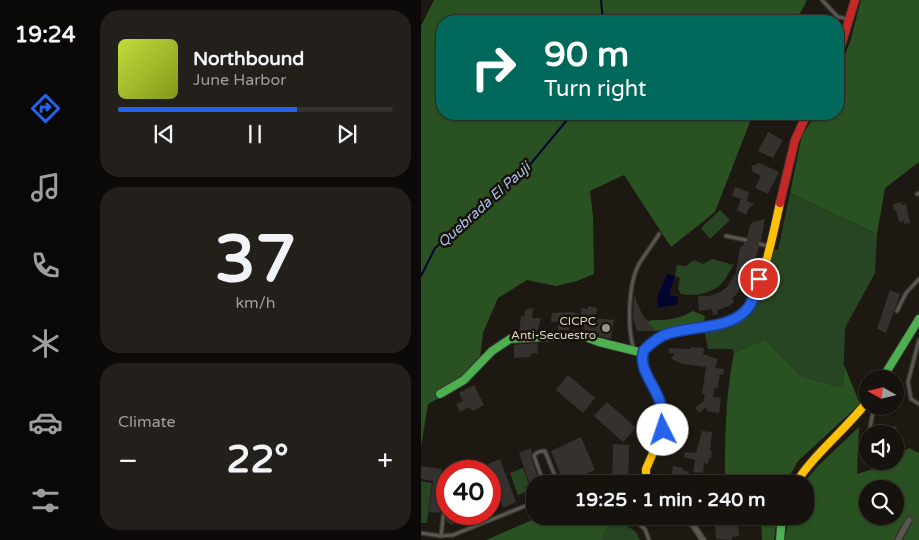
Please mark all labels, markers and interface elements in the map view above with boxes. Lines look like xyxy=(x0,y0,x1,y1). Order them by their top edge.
text: 19:24 xyxy=(15,22,75,48)
text: 90 m xyxy=(544,34,629,76)
icon: right xyxy=(461,35,526,100)
text: Northbound xyxy=(193,48,304,70)
text: June Harbor xyxy=(193,70,286,90)
text: Turn right xyxy=(544,76,646,102)
icon: directions xyxy=(28,91,63,126)
icon: previous xyxy=(150,120,178,148)
icon: pause xyxy=(241,120,269,148)
icon: next xyxy=(333,120,361,148)
water label: Quebrada El Paují xyxy=(434,157,536,251)
icon: music xyxy=(28,170,63,205)
text: 37 xyxy=(215,221,296,300)
icon: phone xyxy=(28,248,63,283)
pin xyxy=(738,258,780,300)
icon: arrive xyxy=(745,265,773,293)
text: km/h xyxy=(235,293,276,313)
place label: CICPC Anti-Secuestro xyxy=(511,314,596,342)
marker: CICPC Anti-Secuestro xyxy=(600,322,612,334)
icon: climate xyxy=(28,326,63,361)
north arrow xyxy=(859,370,903,415)
map controls xyxy=(859,370,904,525)
position arrow xyxy=(636,403,688,455)
icon: car xyxy=(28,405,63,440)
text: Climate xyxy=(118,412,176,432)
button: sound xyxy=(859,425,904,470)
text: 22° xyxy=(227,437,289,483)
text: − xyxy=(118,444,138,478)
text: + xyxy=(377,444,393,478)
speed limit sign: 40 xyxy=(436,460,501,525)
button: search xyxy=(859,480,904,525)
icon: filters xyxy=(28,483,63,518)
text: 19:25 · 1 min · 240 m xyxy=(574,489,766,511)

